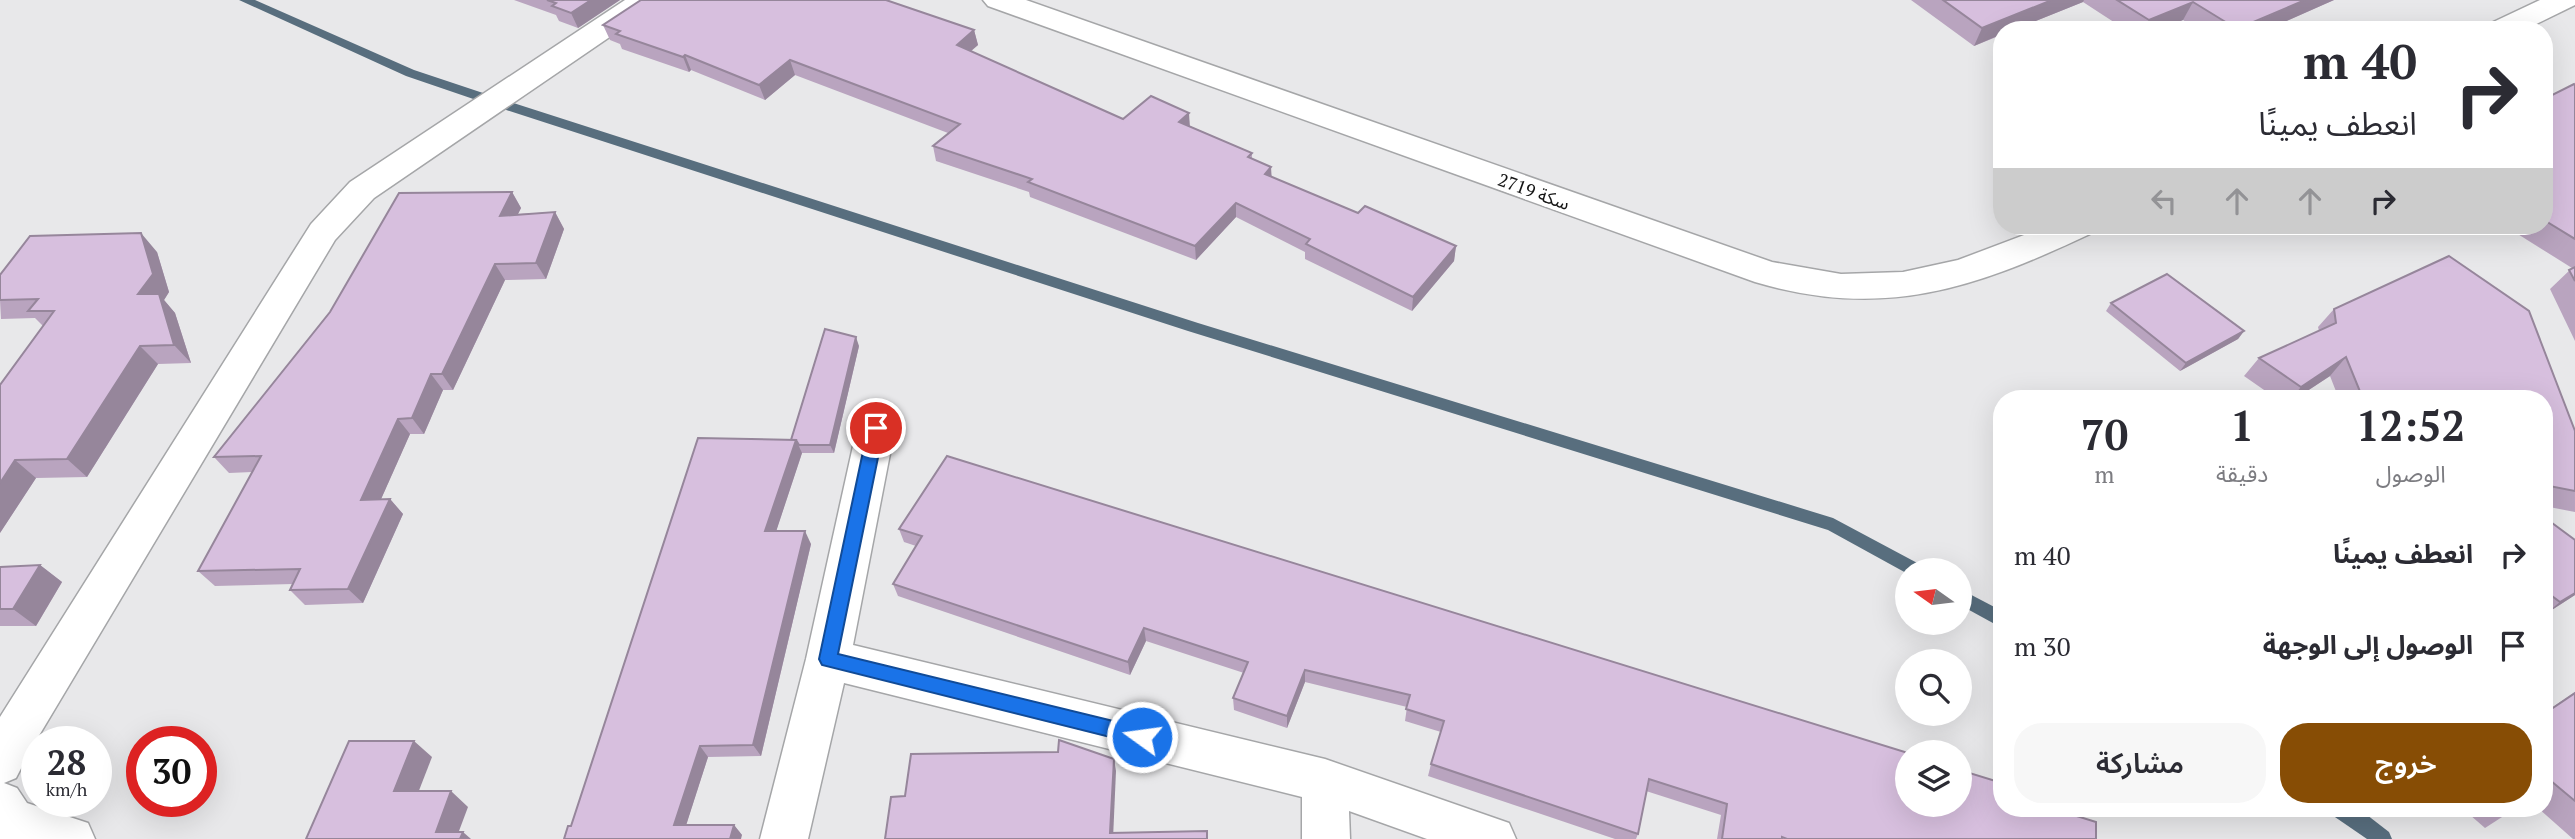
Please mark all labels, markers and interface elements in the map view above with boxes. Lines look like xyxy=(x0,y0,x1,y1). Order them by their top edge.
text: 40 m xyxy=(2303,28,2417,93)
icon: right xyxy=(2441,49,2532,140)
text: انعطف يمينًا xyxy=(2258,102,2417,144)
street label: سكة 2719 xyxy=(1495,167,1573,215)
icon: left xyxy=(2145,182,2183,220)
icon: ahead xyxy=(2218,182,2256,220)
icon: ahead xyxy=(2291,182,2329,220)
icon: right xyxy=(2364,182,2402,220)
text: 1 xyxy=(2230,397,2254,453)
text: 12:52 xyxy=(2356,397,2465,453)
pin xyxy=(846,398,906,458)
text: 70 xyxy=(2081,406,2128,462)
icon: arrive xyxy=(857,409,895,447)
text: دقيقة xyxy=(2216,458,2268,489)
text: الوصول xyxy=(2376,458,2446,489)
text: m xyxy=(2095,459,2114,490)
text: انعطف يمينًا xyxy=(2333,536,2473,570)
icon: right xyxy=(2494,536,2532,574)
text: 40 m xyxy=(2014,538,2071,572)
north arrow xyxy=(1895,558,1972,635)
map controls xyxy=(1895,558,1972,817)
text: الوصول إلى الوجهة xyxy=(2263,627,2473,661)
icon: arrive xyxy=(2494,627,2532,665)
text: 30 m xyxy=(2014,629,2071,663)
button: search xyxy=(1895,649,1972,726)
position arrow xyxy=(1105,700,1179,774)
button: مشاركة xyxy=(2014,723,2266,803)
button: خروج xyxy=(2280,723,2532,803)
speed limit sign: 30 xyxy=(126,726,217,817)
text: 28 xyxy=(47,739,86,785)
button: layers xyxy=(1895,740,1972,817)
text: km/h xyxy=(46,777,87,801)

